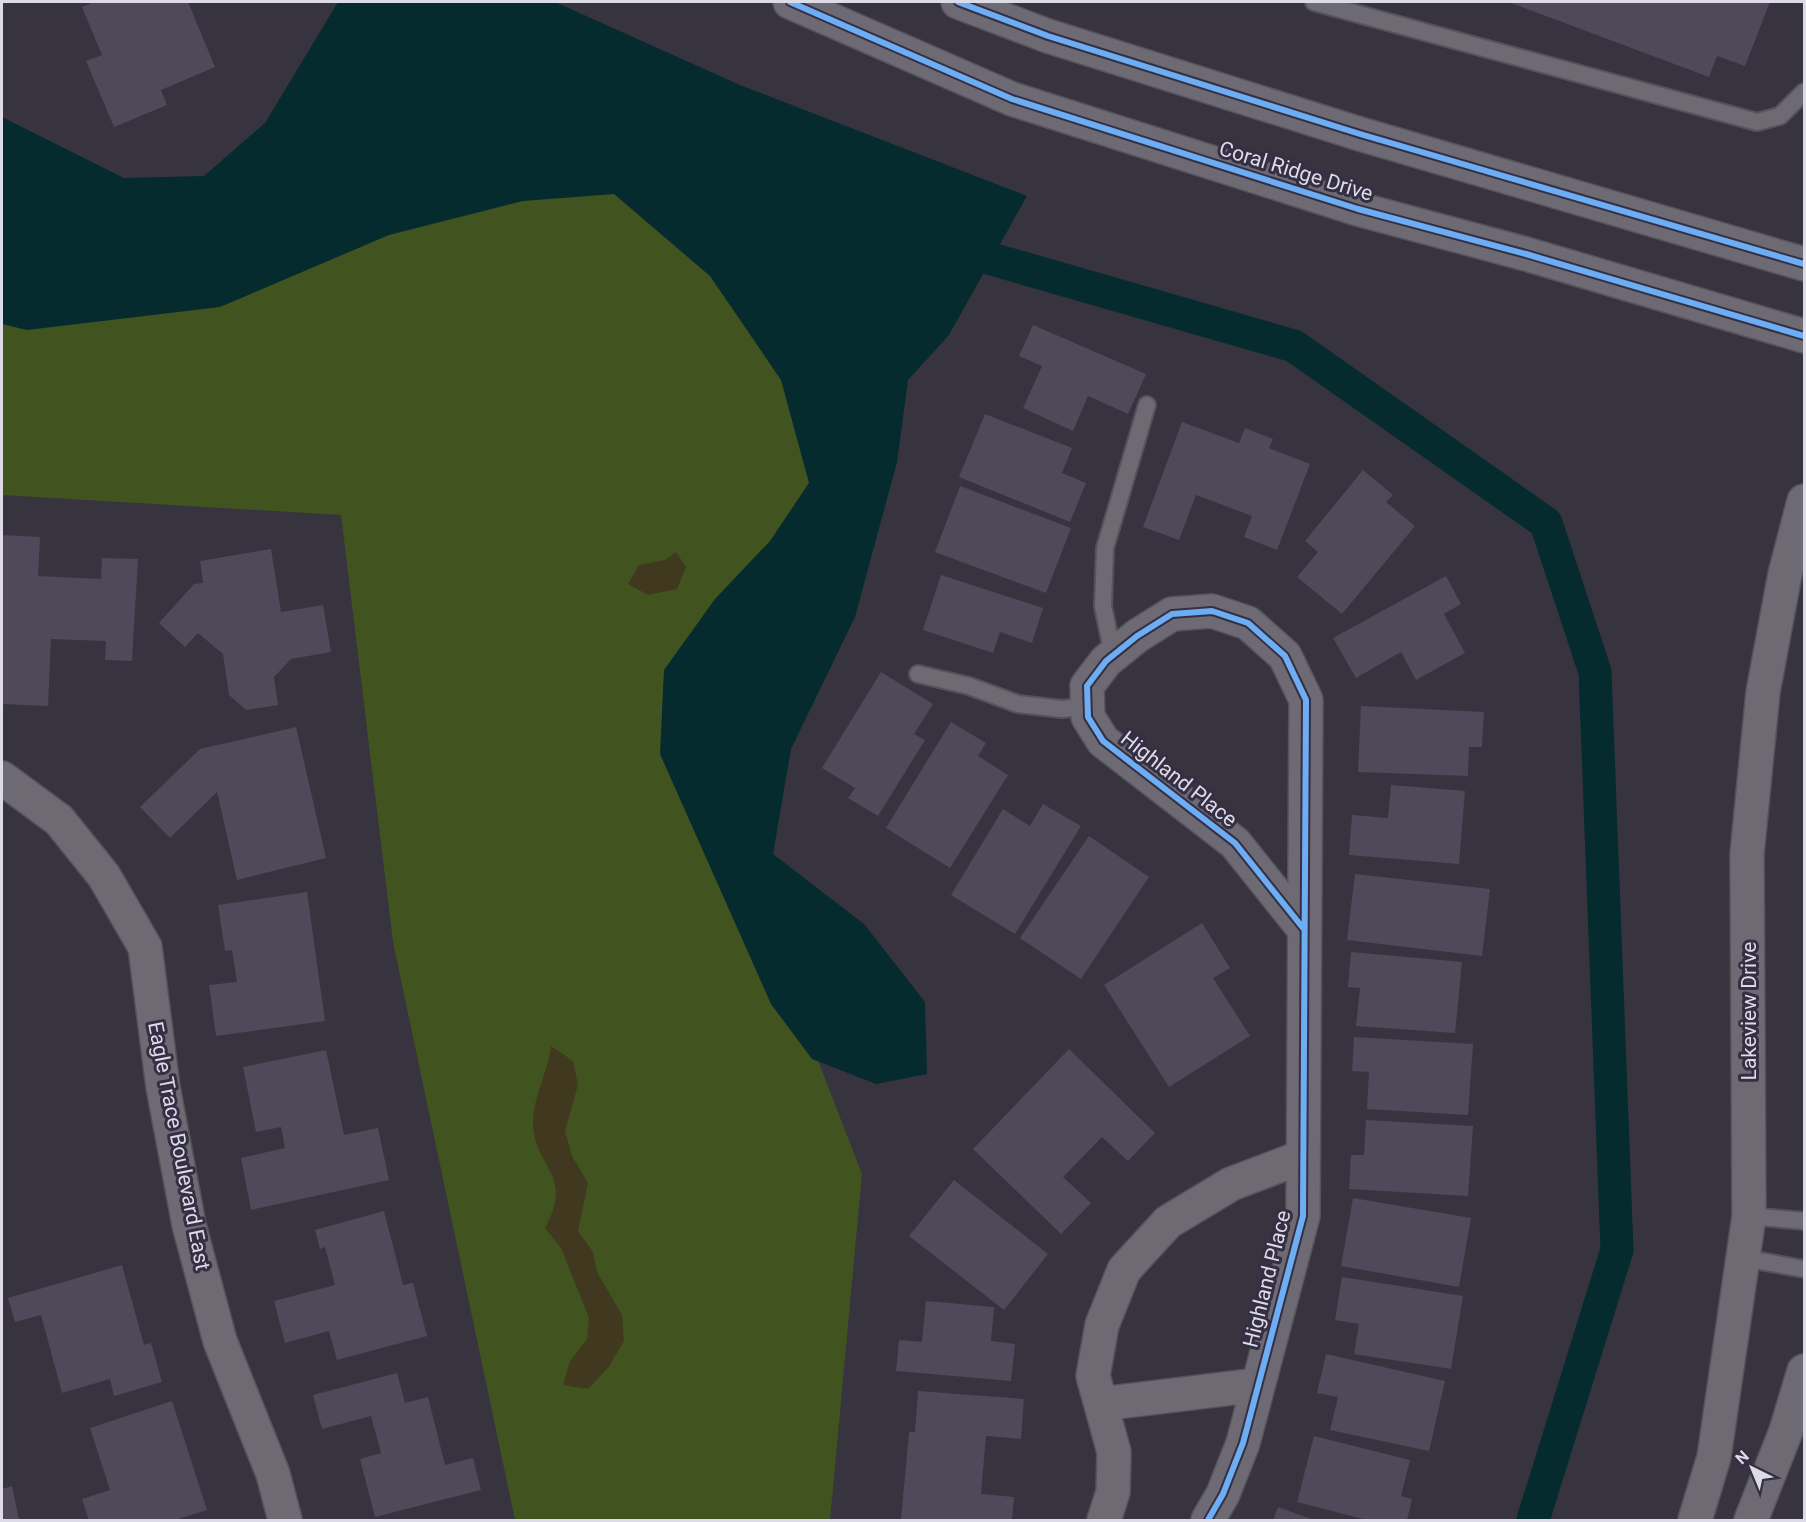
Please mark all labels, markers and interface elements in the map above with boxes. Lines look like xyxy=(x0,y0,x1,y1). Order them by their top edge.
street label: Coral Ridge Drive xyxy=(1216,136,1376,206)
street label: Highland Place xyxy=(1116,726,1242,832)
street label: Lakeview Drive xyxy=(1737,942,1761,1080)
street label: Eagle Trace Boulevard East xyxy=(143,1020,215,1272)
street label: Highland Place xyxy=(1238,1208,1296,1350)
north arrow xyxy=(1722,1438,1782,1498)
text: N xyxy=(1732,1447,1753,1468)

